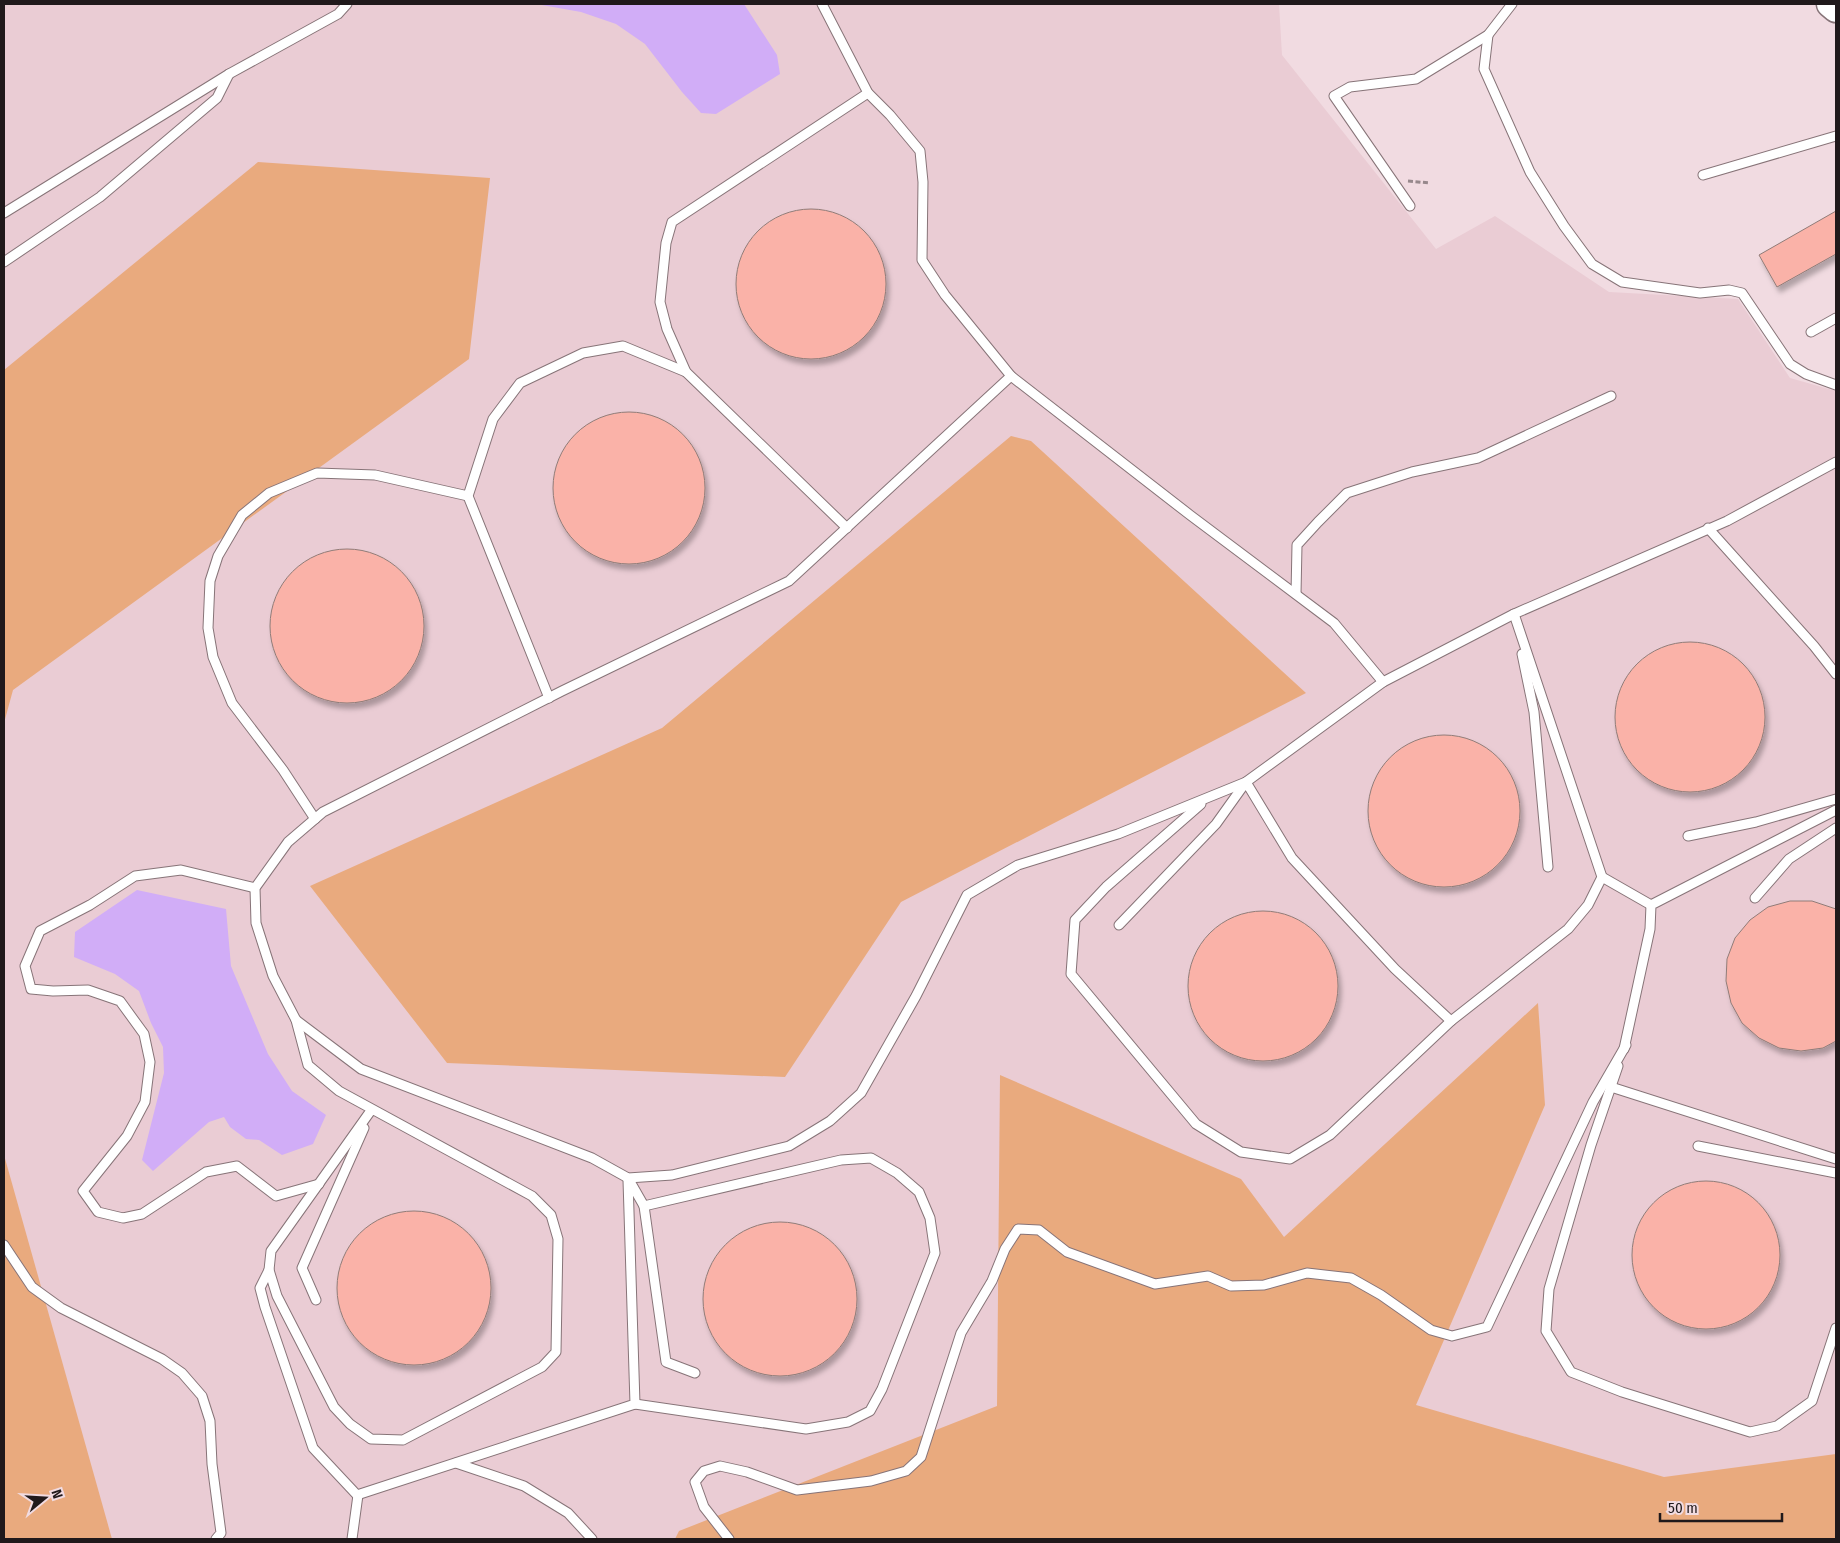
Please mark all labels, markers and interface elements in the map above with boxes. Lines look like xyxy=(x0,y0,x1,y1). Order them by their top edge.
north arrow xyxy=(20,1473,70,1523)
text: N xyxy=(48,1488,66,1501)
scale bar xyxy=(1660,1490,1782,1522)
text: 50 m xyxy=(1668,1499,1698,1517)

